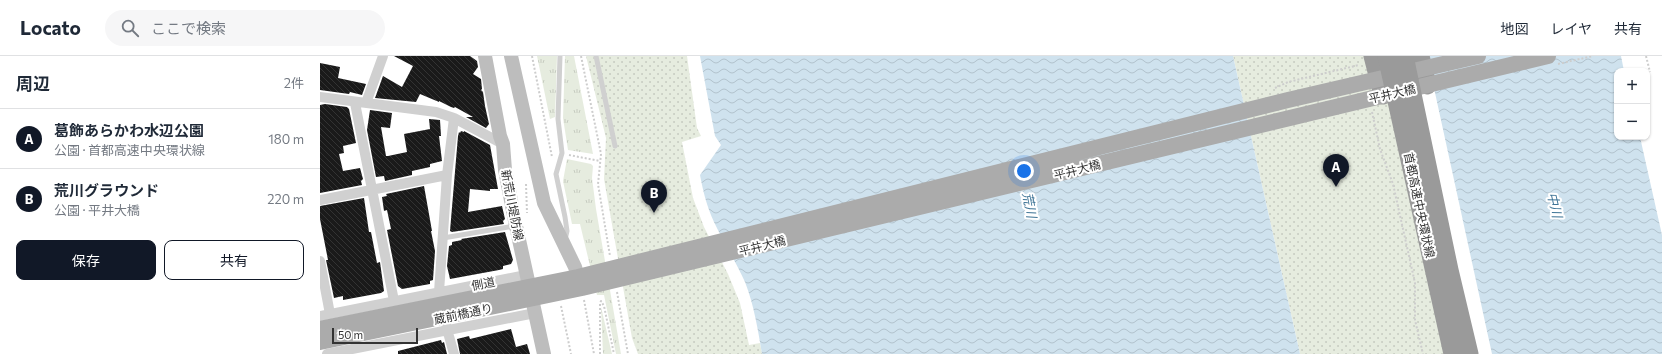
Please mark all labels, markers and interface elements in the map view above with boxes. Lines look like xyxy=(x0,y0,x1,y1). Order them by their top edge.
search box xyxy=(105,10,385,46)
text: Locato xyxy=(20,16,81,39)
icon: search xyxy=(119,17,141,39)
text: ここで検索 xyxy=(151,19,226,37)
text: 地図 xyxy=(1500,20,1528,37)
text: レイヤ xyxy=(1550,20,1592,37)
text: 共有 xyxy=(1614,20,1642,37)
map controls xyxy=(1614,68,1650,140)
button: + xyxy=(1614,68,1650,104)
text: 周辺 xyxy=(16,73,50,94)
text: 2件 xyxy=(284,75,304,91)
street label: 平井大橋 xyxy=(1367,81,1417,105)
button: − xyxy=(1614,104,1650,140)
text: 葛飾あらかわ水辺公園 xyxy=(54,121,204,139)
text: A xyxy=(24,131,34,147)
text: 180 m xyxy=(268,131,304,147)
text: 公園 · 首都高速中央環状線 xyxy=(54,142,205,158)
street label: 首都高速中央環状線 xyxy=(1402,151,1438,259)
pin: A xyxy=(1323,154,1349,187)
street label: 平井大橋 xyxy=(1052,156,1102,182)
your location xyxy=(1014,161,1034,181)
street label: 新荒川堤防線 xyxy=(499,168,527,242)
pin: B xyxy=(641,180,667,213)
text: 荒川グラウンド xyxy=(54,181,159,199)
text: B xyxy=(25,191,33,207)
text: 220 m xyxy=(267,191,304,207)
water label: 荒川 xyxy=(1020,191,1041,221)
water label: 中川 xyxy=(1544,191,1566,221)
text: 公園 · 平井大橋 xyxy=(54,202,140,218)
street label: 平井大橋 xyxy=(737,232,787,258)
button: 保存 xyxy=(16,240,156,280)
button: 共有 xyxy=(164,240,304,280)
street label: 側道 xyxy=(470,274,496,292)
street label: 蔵前橋通り xyxy=(432,300,494,326)
scale bar xyxy=(332,326,418,345)
text: 50 m xyxy=(338,328,363,341)

